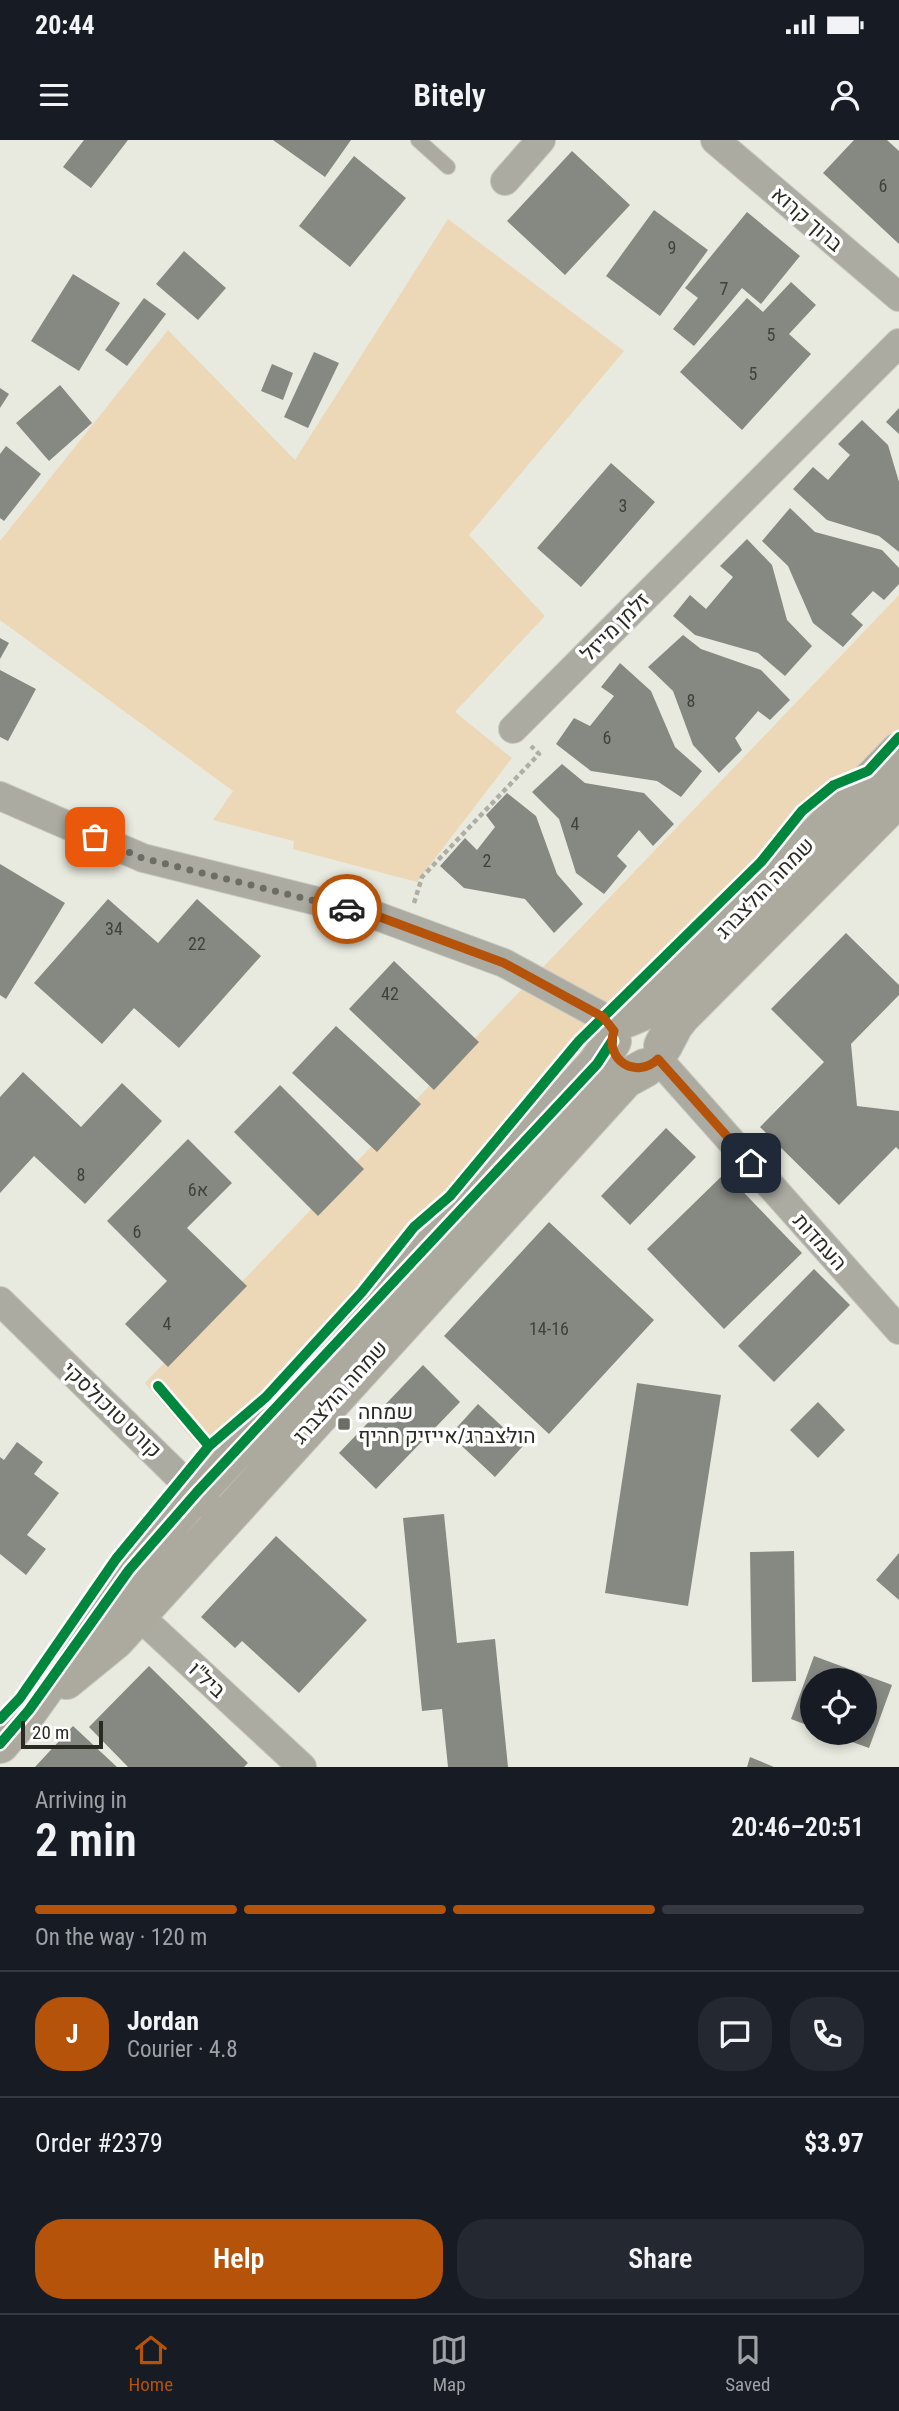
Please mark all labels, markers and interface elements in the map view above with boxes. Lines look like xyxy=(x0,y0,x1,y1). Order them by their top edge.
text: 20:44 xyxy=(35,10,95,40)
icon: menu xyxy=(35,76,73,114)
text: Bitely xyxy=(413,76,486,114)
icon: person xyxy=(826,76,864,114)
house number: 6 xyxy=(879,175,887,196)
street label: ברוך קרוא xyxy=(767,182,847,256)
house number: 9 xyxy=(668,237,676,258)
house number: 7 xyxy=(720,278,729,299)
house number: 5 xyxy=(767,324,776,345)
house number: 5 xyxy=(749,363,758,384)
house number: 3 xyxy=(619,495,627,516)
street label: זלמן מייזל xyxy=(576,588,654,666)
house number: 8 xyxy=(687,690,695,711)
house number: 6 xyxy=(603,727,611,748)
pin xyxy=(65,807,125,867)
house number: 4 xyxy=(571,813,580,834)
icon: bag xyxy=(76,818,114,856)
street label: שמחה הולצברג xyxy=(711,833,819,943)
house number: 2 xyxy=(483,850,492,871)
courier xyxy=(312,874,382,944)
icon: car xyxy=(328,890,366,928)
house number: 34 xyxy=(105,918,123,939)
house number: 22 xyxy=(188,933,206,954)
house number: 42 xyxy=(381,983,399,1004)
pin xyxy=(721,1133,781,1193)
icon: home xyxy=(732,1144,770,1182)
house number: 8 xyxy=(77,1164,85,1185)
house number: 6א xyxy=(188,1179,208,1200)
street label: העמדות xyxy=(788,1209,852,1275)
house number: 6 xyxy=(133,1221,141,1242)
house number: 4 xyxy=(163,1313,172,1334)
house number: 14-16 xyxy=(529,1318,569,1339)
street label: שמחה הולצברג xyxy=(288,1336,392,1448)
street label: קורט טוכולסקי xyxy=(58,1357,166,1463)
place label: שמחה הולצברג/אייזיק חריף xyxy=(358,1400,536,1448)
marker: שמחה הולצברג/אייזיק חריף xyxy=(336,1416,352,1432)
street label: ביל"ו xyxy=(184,1657,230,1703)
map controls xyxy=(800,1668,877,1745)
button: locate xyxy=(800,1668,877,1745)
scale bar xyxy=(21,1718,103,1750)
text: 20 m xyxy=(32,1721,69,1744)
text: Arriving in xyxy=(35,1787,127,1814)
text: 20:46–20:51 xyxy=(731,1812,864,1842)
text: 2 min xyxy=(35,1813,137,1867)
text: On the way · 120 m xyxy=(35,1924,207,1951)
button: chat xyxy=(698,1997,772,2071)
button: phone xyxy=(790,1997,864,2071)
text: Jordan xyxy=(127,2006,199,2036)
text: J xyxy=(66,2019,78,2049)
text: Courier · 4.8 xyxy=(127,2036,238,2063)
text: Order #2379 xyxy=(35,2128,163,2158)
text: $3.97 xyxy=(804,2128,864,2158)
button: Help xyxy=(35,2219,443,2299)
button: Share xyxy=(457,2219,864,2299)
tab: Home xyxy=(129,2331,173,2396)
tab: Map xyxy=(430,2331,468,2396)
tab: Saved xyxy=(725,2331,770,2396)

